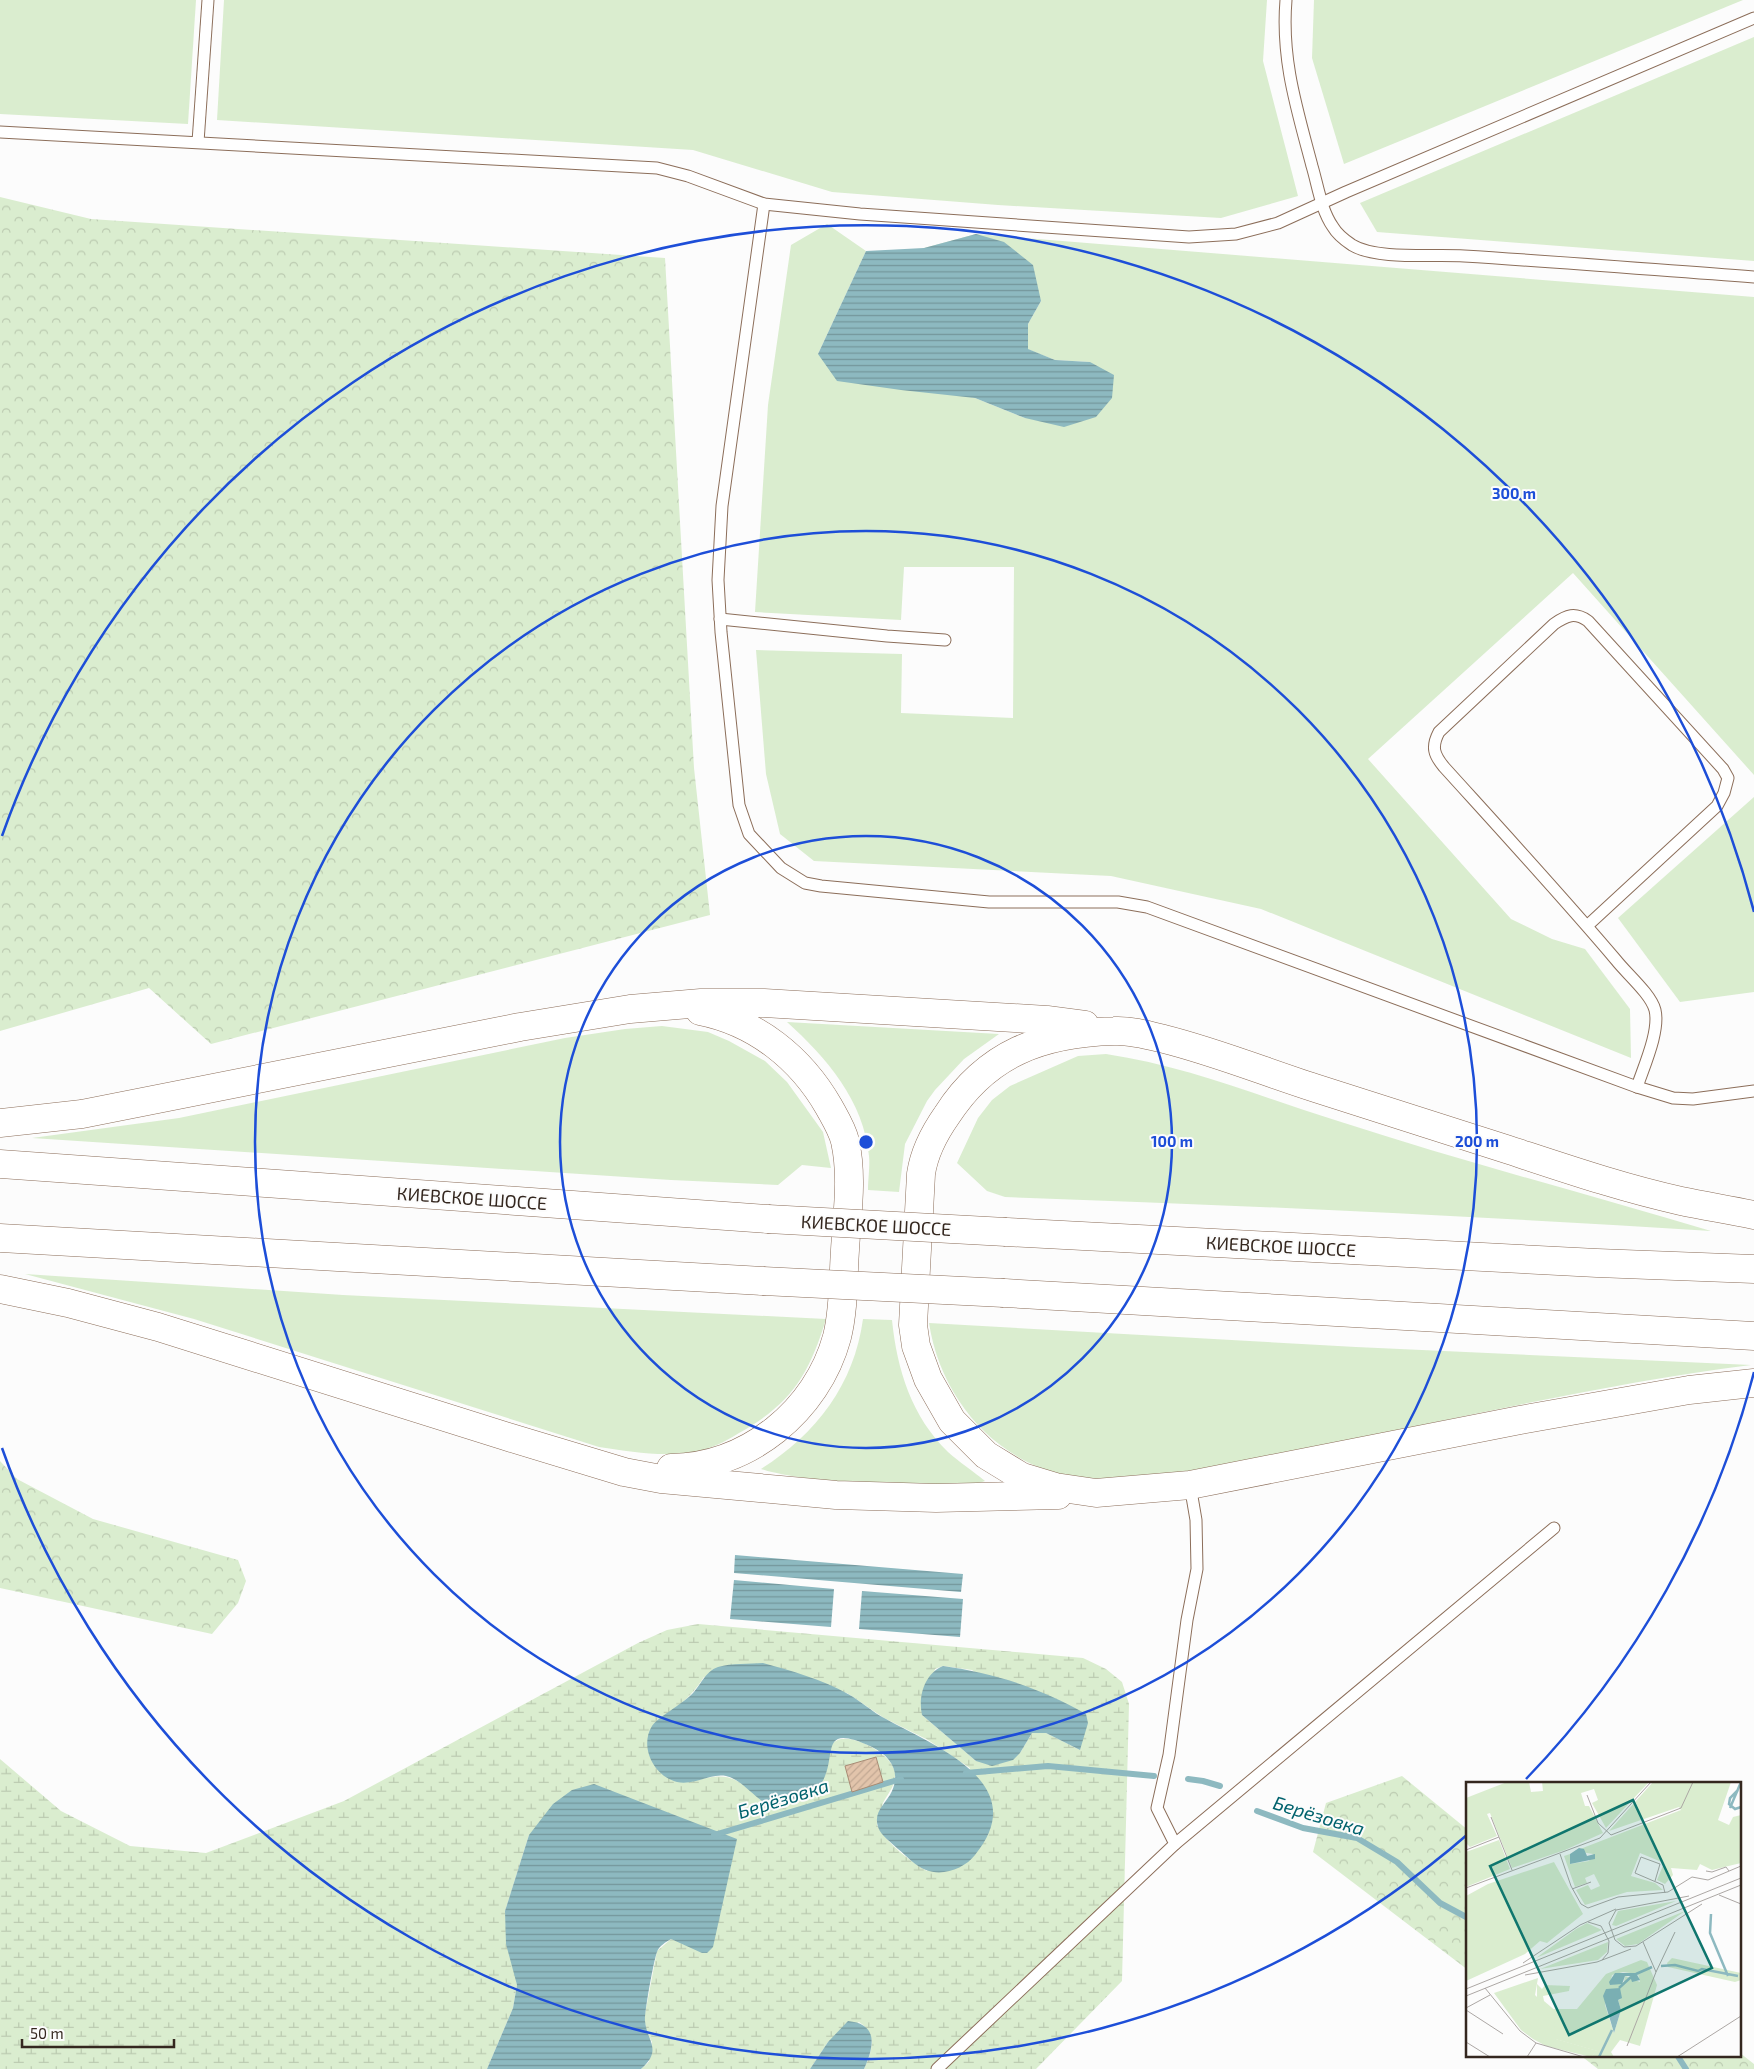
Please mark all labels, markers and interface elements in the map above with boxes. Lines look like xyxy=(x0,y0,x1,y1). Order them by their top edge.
text: 300 m xyxy=(1492,484,1536,502)
text: 100 m xyxy=(1151,1132,1193,1150)
text: 200 m xyxy=(1455,1132,1499,1150)
centre of rings xyxy=(857,1133,875,1151)
street label: КИЕВСКОЕ ШОССЕ xyxy=(396,1182,548,1214)
street label: КИЕВСКОЕ ШОССЕ xyxy=(800,1210,952,1240)
street label: КИЕВСКОЕ ШОССЕ xyxy=(1205,1231,1357,1261)
water label: Берёзовка xyxy=(735,1773,831,1823)
inset map xyxy=(1466,1782,1742,2056)
water label: Берёзовка xyxy=(1271,1790,1367,1840)
scale bar xyxy=(22,2016,175,2048)
text: 50 m xyxy=(30,2024,64,2042)

